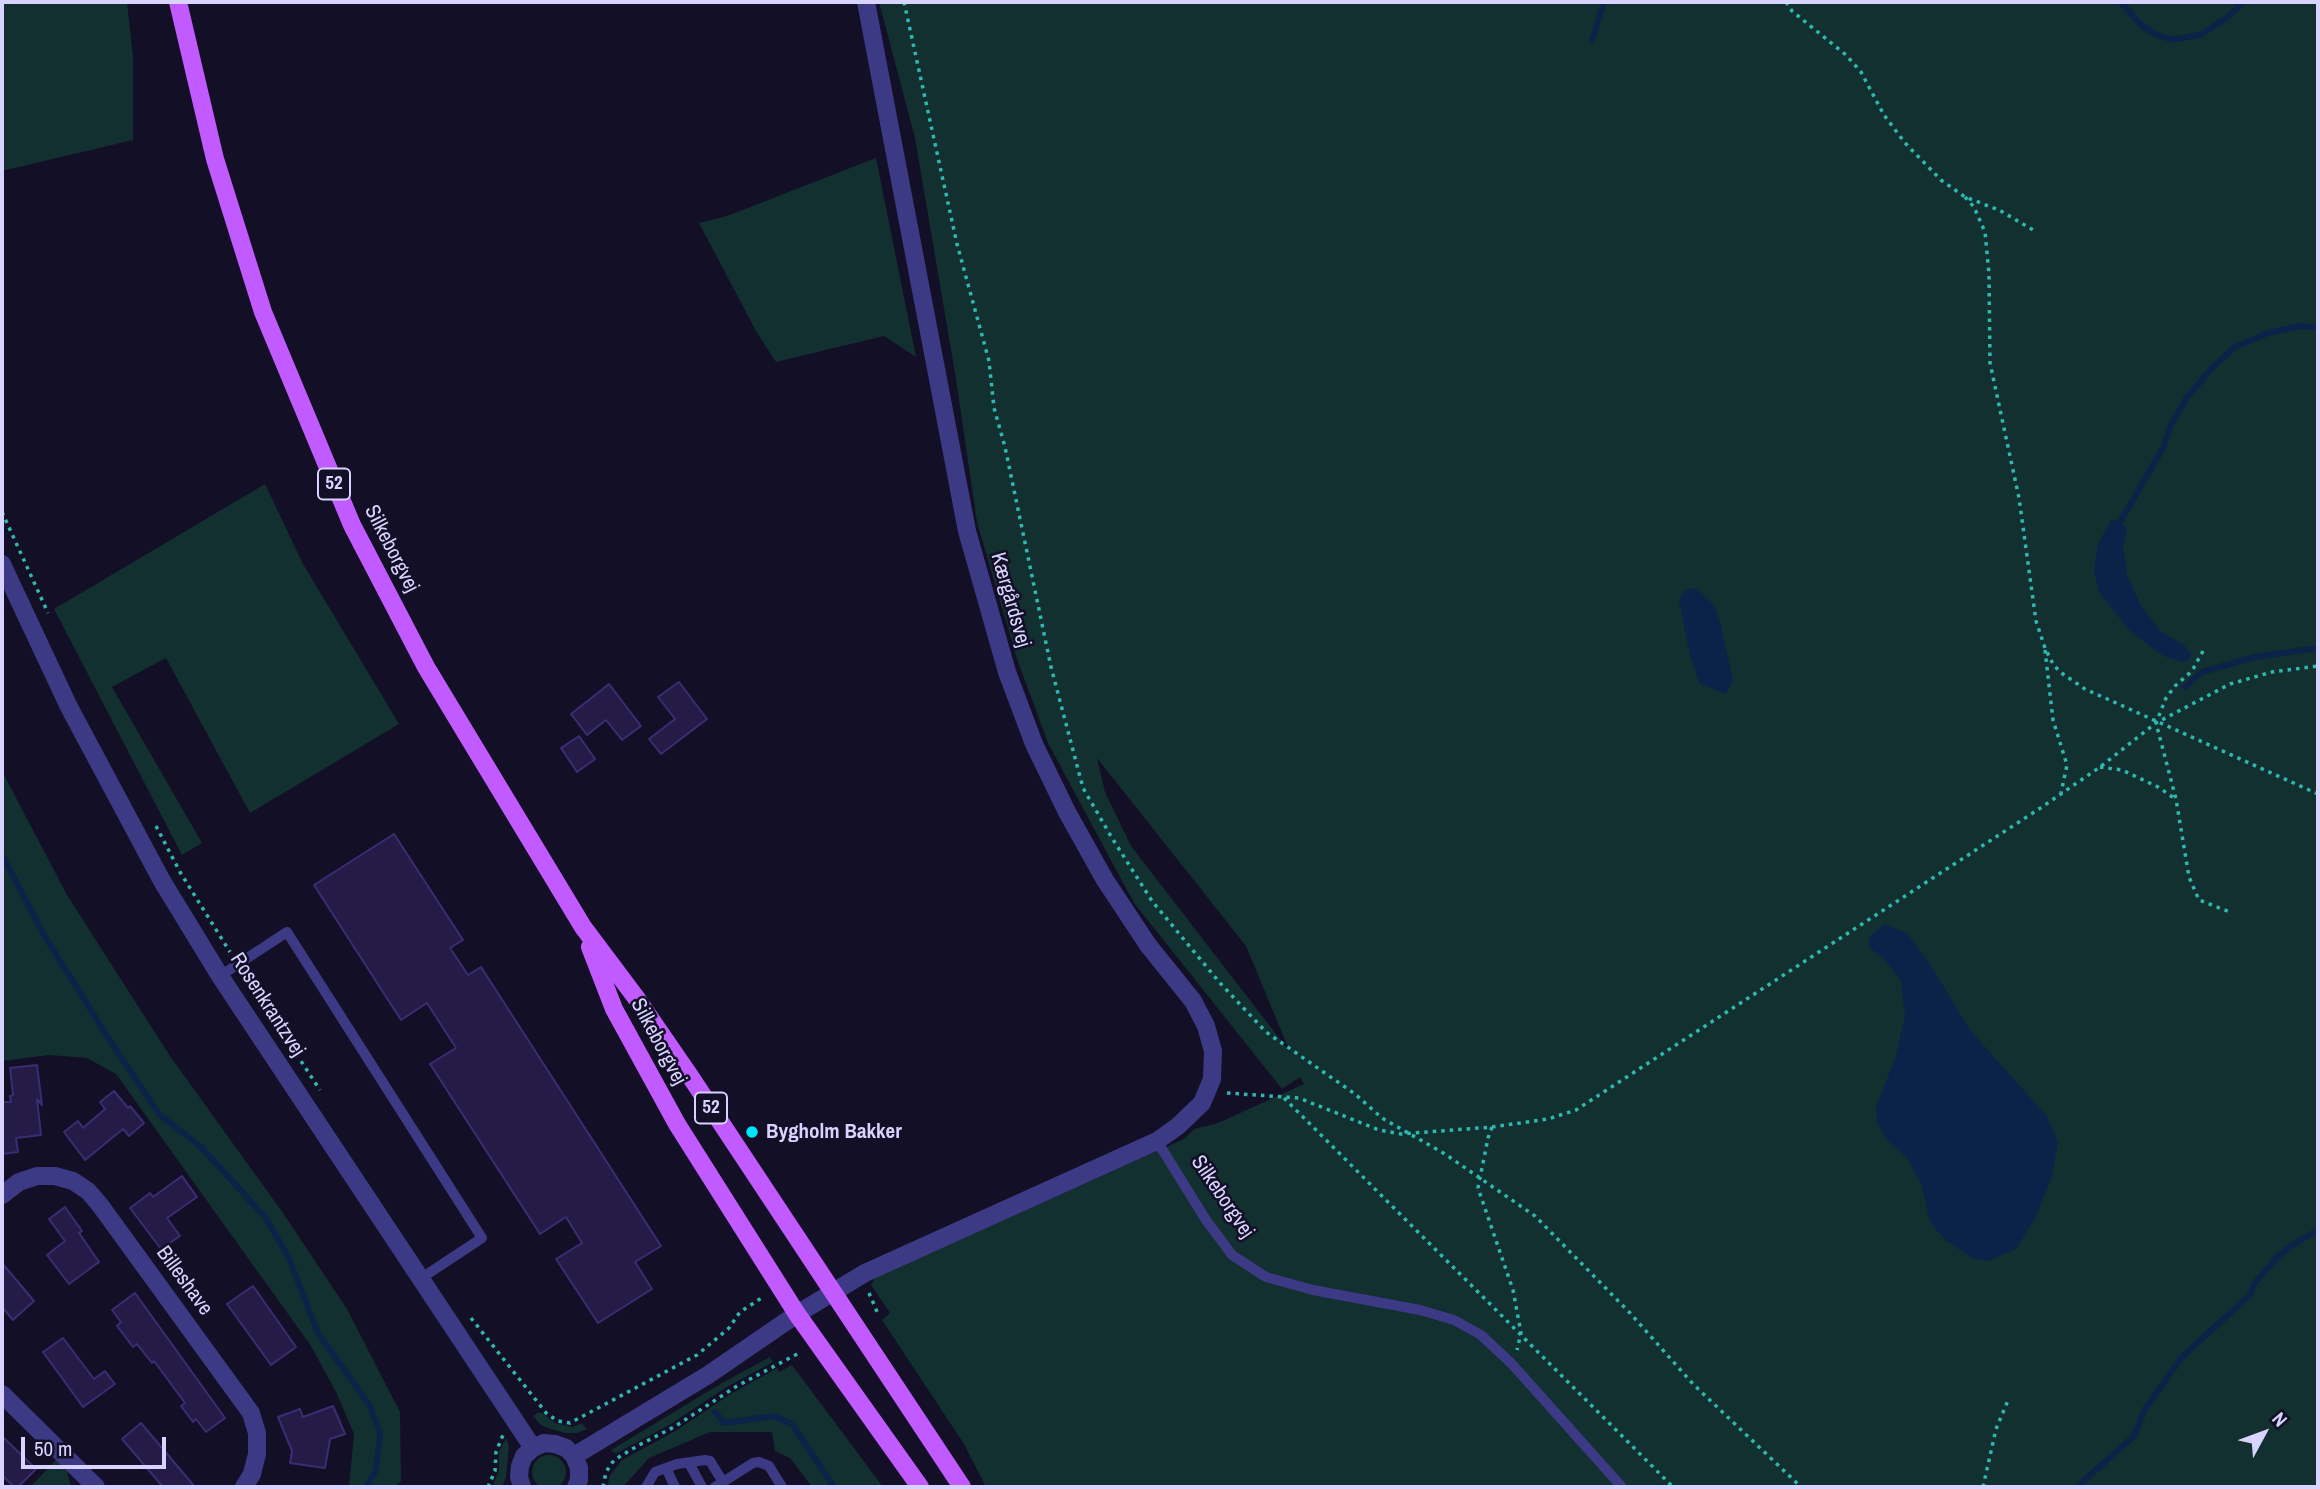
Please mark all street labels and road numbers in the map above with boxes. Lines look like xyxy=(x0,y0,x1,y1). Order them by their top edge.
road number: 52 xyxy=(318,468,350,499)
street label: Silkeborgvej xyxy=(358,501,424,597)
street label: Kærgårdsvej xyxy=(984,550,1036,650)
street label: Rosenkrantzvej xyxy=(224,948,310,1062)
street label: Silkeborgvej xyxy=(625,994,691,1090)
road number: 52 xyxy=(695,1092,727,1124)
street label: Silkeborgvej xyxy=(1185,1151,1259,1243)
street label: Billeshave xyxy=(150,1241,218,1321)

